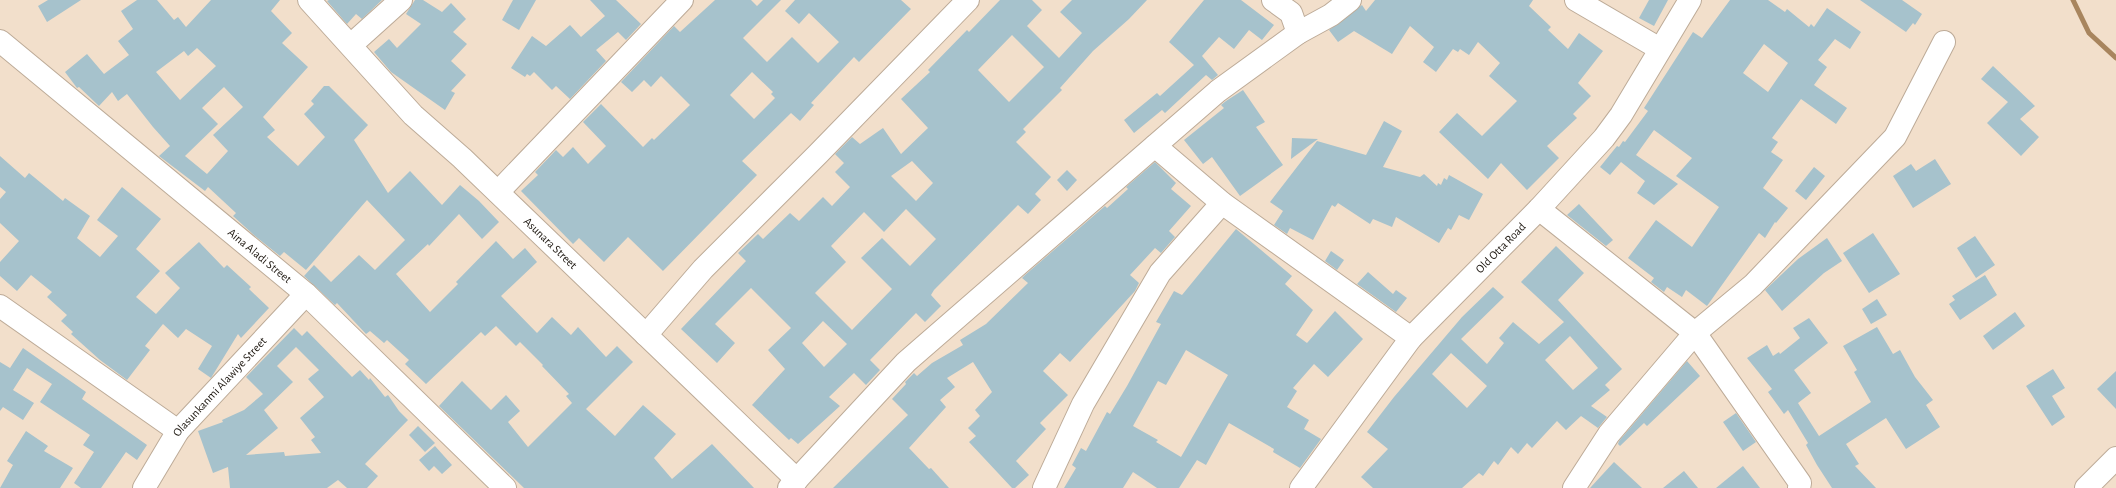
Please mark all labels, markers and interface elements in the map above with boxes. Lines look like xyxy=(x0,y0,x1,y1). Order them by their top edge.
street label: Asunara Street xyxy=(522,215,580,271)
street label: Old Otta Road xyxy=(1473,220,1528,275)
street label: Aina Aladi Street xyxy=(226,226,294,285)
street label: Olasunkanmi Alawiye Street xyxy=(170,335,269,438)

